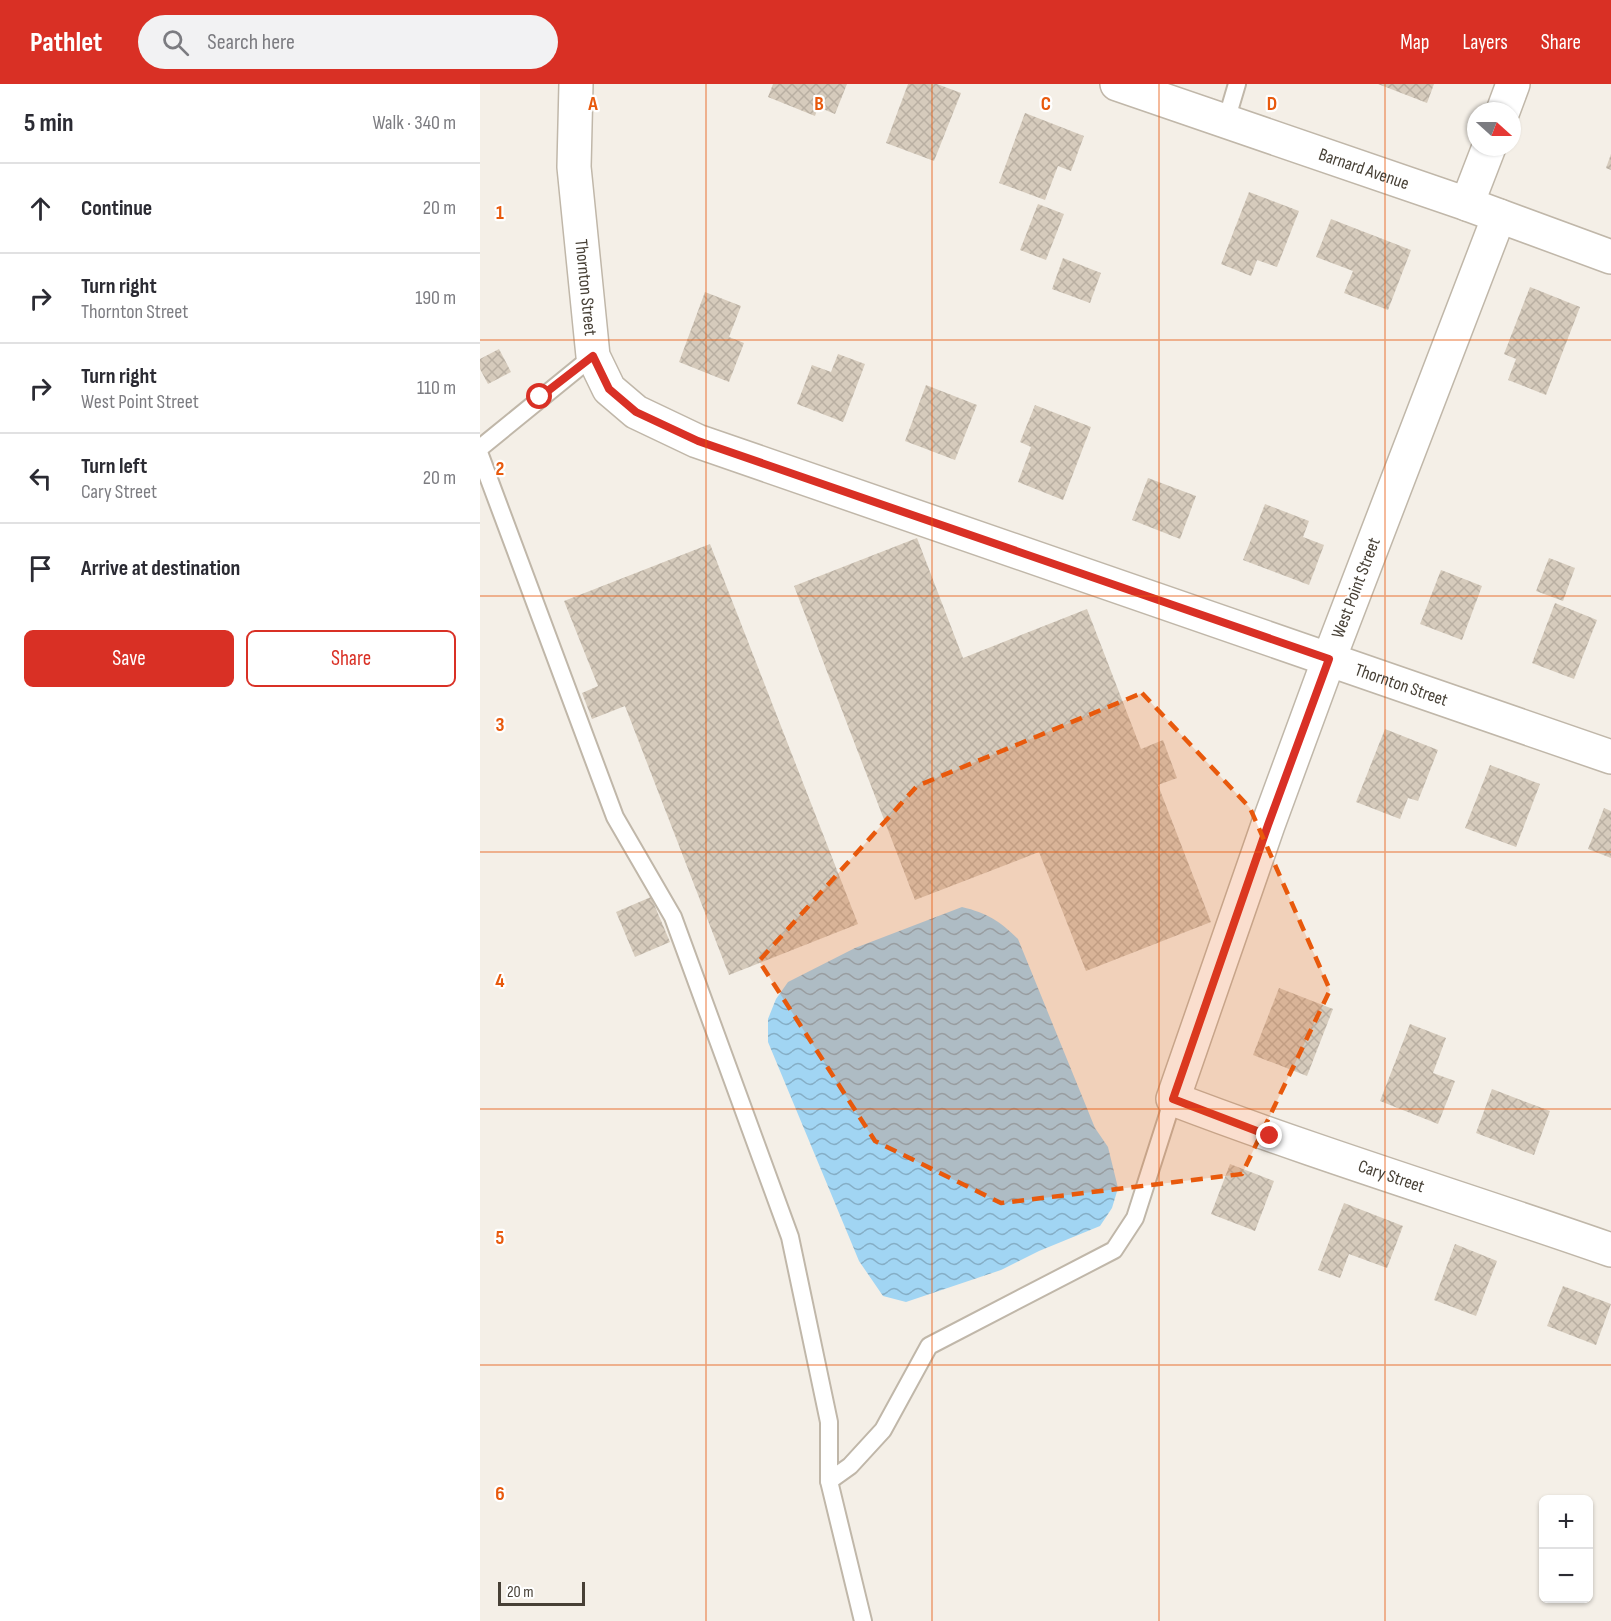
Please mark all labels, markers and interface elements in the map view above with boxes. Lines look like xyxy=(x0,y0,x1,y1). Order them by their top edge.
search box xyxy=(138,15,558,69)
text: Pathlet xyxy=(30,26,102,59)
icon: search xyxy=(159,26,192,59)
text: Search here xyxy=(207,29,295,56)
text: Map xyxy=(1400,30,1429,55)
text: Layers xyxy=(1462,30,1508,55)
text: Share xyxy=(1541,30,1581,55)
text: A xyxy=(587,92,598,116)
text: B xyxy=(814,92,824,116)
text: C xyxy=(1041,92,1051,116)
text: D xyxy=(1267,92,1277,116)
north arrow xyxy=(1467,102,1521,156)
text: 5 min xyxy=(24,108,74,139)
text: Walk · 340 m xyxy=(372,111,456,135)
street label: Barnard Avenue xyxy=(1316,143,1412,194)
icon: ahead xyxy=(24,192,57,225)
text: Continue xyxy=(81,195,152,222)
text: 20 m xyxy=(423,196,456,220)
text: 1 xyxy=(496,201,504,225)
street label: Thornton Street xyxy=(571,238,601,337)
text: Turn right xyxy=(81,273,157,300)
icon: right xyxy=(24,282,57,315)
text: 190 m xyxy=(415,286,456,310)
text: Thornton Street xyxy=(81,300,188,324)
text: Turn right xyxy=(81,363,157,390)
icon: right xyxy=(24,372,57,405)
text: 110 m xyxy=(417,376,456,400)
route start xyxy=(526,383,552,409)
text: West Point Street xyxy=(81,390,199,414)
text: Turn left xyxy=(81,453,147,480)
text: 2 xyxy=(496,457,504,481)
icon: left xyxy=(24,462,57,495)
text: 20 m xyxy=(423,466,456,490)
text: Cary Street xyxy=(81,480,157,504)
street label: West Point Street xyxy=(1327,534,1385,641)
icon: arrive xyxy=(24,552,57,585)
text: Arrive at destination xyxy=(81,555,240,582)
button: Save xyxy=(24,630,234,687)
button: Share xyxy=(246,630,456,687)
street label: Thornton Street xyxy=(1352,659,1451,710)
text: 3 xyxy=(496,713,505,737)
text: 4 xyxy=(495,969,505,993)
route end xyxy=(1256,1122,1282,1148)
street label: Cary Street xyxy=(1356,1155,1428,1197)
text: 5 xyxy=(496,1226,505,1250)
text: 6 xyxy=(495,1482,505,1506)
map controls xyxy=(1539,1495,1593,1603)
button: + xyxy=(1539,1495,1593,1549)
button: − xyxy=(1539,1549,1593,1603)
scale bar xyxy=(498,1579,585,1606)
text: 20 m xyxy=(507,1583,534,1602)

